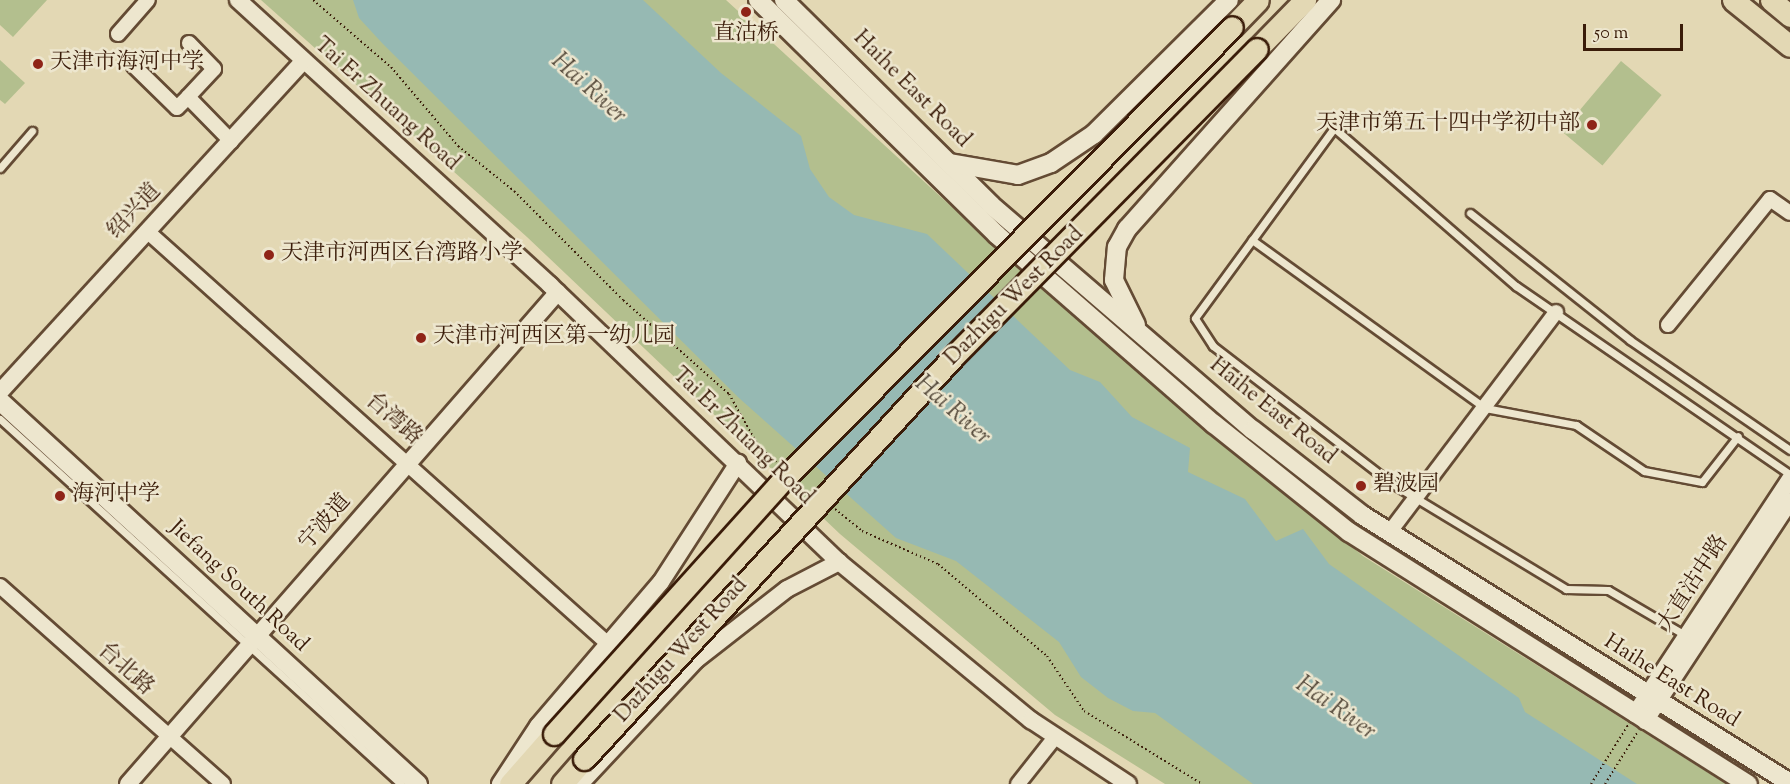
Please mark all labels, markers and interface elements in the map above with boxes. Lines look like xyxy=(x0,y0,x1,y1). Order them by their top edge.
marker: 直沽桥 xyxy=(739,5,753,19)
scale bar xyxy=(1586,12,1686,50)
text: 50 m xyxy=(1594,21,1628,47)
place label: 直沽桥 xyxy=(713,22,779,48)
street label: Haihe East Road xyxy=(847,26,975,154)
street label: Tai Er Zhuang Road xyxy=(308,33,464,177)
water label: Hai River xyxy=(545,48,631,130)
place label: 天津市海河中学 xyxy=(50,51,204,77)
marker: 天津市海河中学 xyxy=(31,57,45,71)
place label: 天津市第五十四中学初中部 xyxy=(1316,112,1580,138)
marker: 天津市第五十四中学初中部 xyxy=(1585,118,1599,132)
street label: 绍兴道 xyxy=(103,179,167,245)
street label: Dazhigu West Road xyxy=(940,222,1090,372)
place label: 天津市河西区台湾路小学 xyxy=(281,242,523,268)
marker: 天津市河西区台湾路小学 xyxy=(262,248,276,262)
place label: 天津市河西区第一幼儿园 xyxy=(433,325,675,351)
marker: 天津市河西区第一幼儿园 xyxy=(414,331,428,345)
street label: Haihe East Road xyxy=(1203,353,1341,471)
street label: Tai Er Zhuang Road xyxy=(666,363,818,511)
water label: Hai River xyxy=(908,370,996,452)
street label: 台湾路 xyxy=(359,388,427,452)
place label: 碧波园 xyxy=(1373,473,1439,499)
marker: 碧波园 xyxy=(1354,479,1368,493)
place label: 海河中学 xyxy=(72,483,160,509)
marker: 海河中学 xyxy=(53,489,67,503)
street label: 宁波道 xyxy=(294,489,358,557)
street label: Jiefang South Road xyxy=(163,516,313,658)
street label: 大直沽中路 xyxy=(1653,531,1735,637)
street label: Dazhigu West Road xyxy=(610,573,754,729)
street label: Haihe East Road xyxy=(1598,630,1744,734)
street label: 台北路 xyxy=(92,638,158,702)
water label: Hai River xyxy=(1289,671,1381,747)

